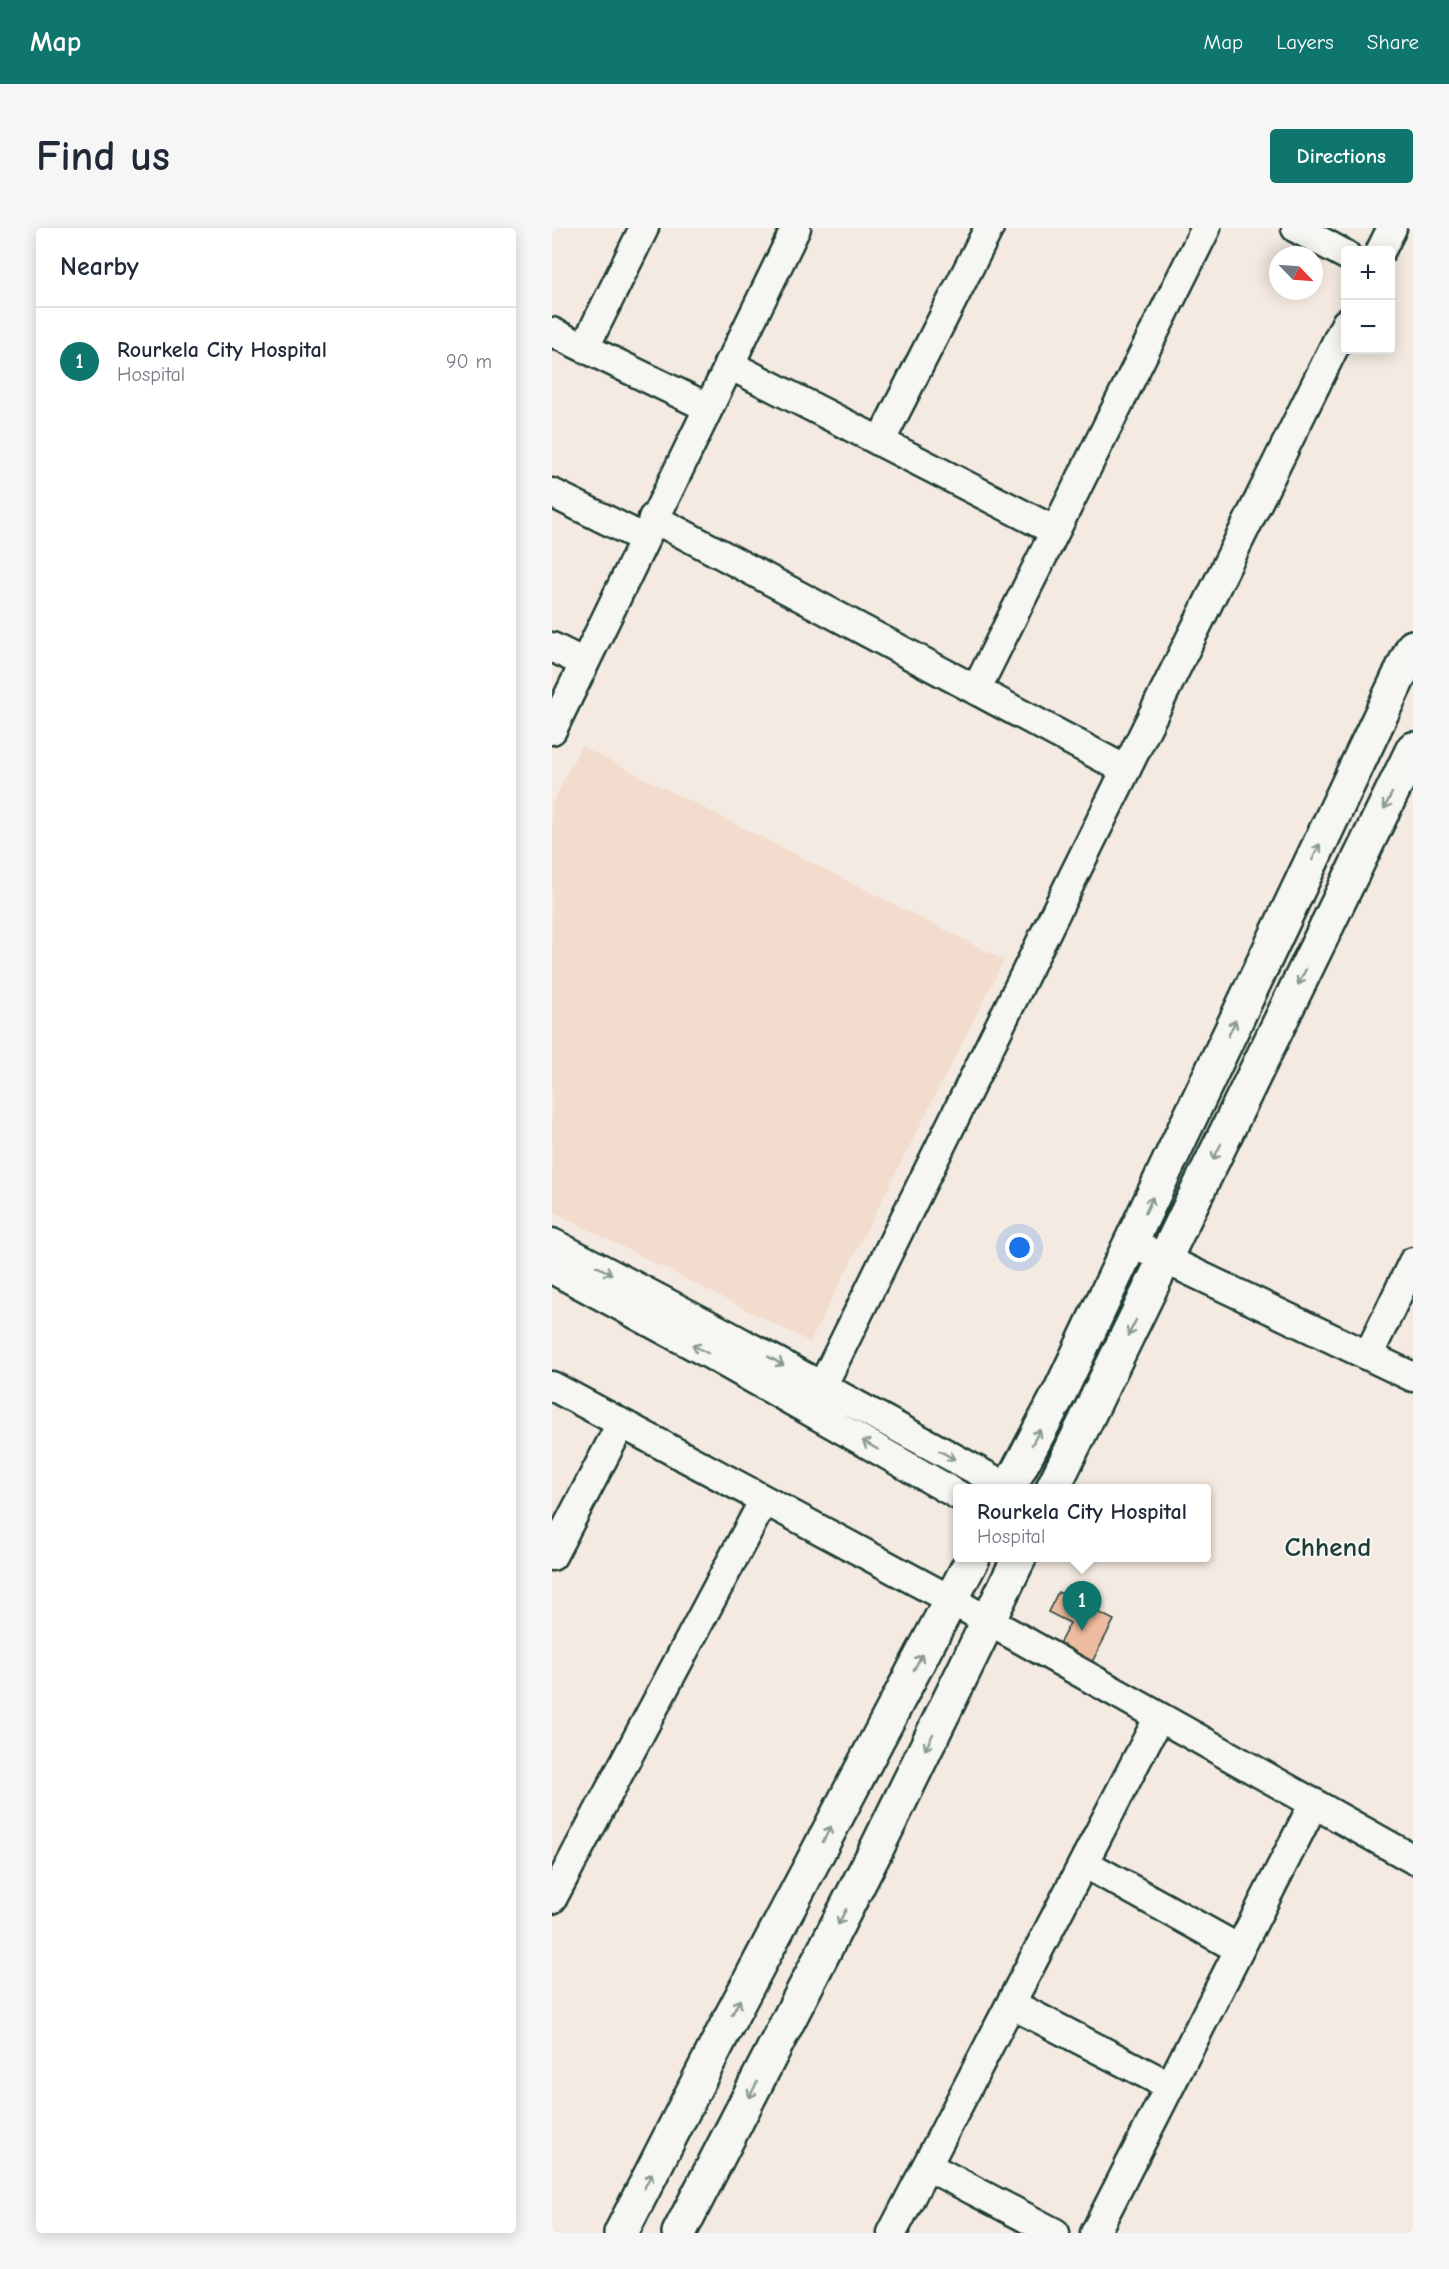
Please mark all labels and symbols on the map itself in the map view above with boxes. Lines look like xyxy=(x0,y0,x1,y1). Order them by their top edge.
north arrow xyxy=(1269,246,1323,300)
one-way arrow xyxy=(1381,792,1393,810)
one-way arrow xyxy=(1310,844,1322,862)
one-way arrow xyxy=(1296,968,1308,986)
one-way arrow xyxy=(1227,1020,1239,1038)
one-way arrow xyxy=(1211,1143,1223,1161)
one-way arrow xyxy=(1143,1196,1155,1214)
your location xyxy=(1005,1233,1034,1262)
one-way arrow xyxy=(595,1264,612,1276)
one-way arrow xyxy=(1125,1318,1137,1336)
one-way arrow xyxy=(692,1343,710,1354)
one-way arrow xyxy=(767,1355,784,1367)
one-way arrow xyxy=(1031,1428,1043,1446)
one-way arrow xyxy=(862,1439,879,1451)
one-way arrow xyxy=(938,1450,956,1461)
district label: Chhend xyxy=(1285,1532,1371,1563)
pin: 1 xyxy=(1062,1582,1102,1631)
one-way arrow xyxy=(912,1654,924,1671)
one-way arrow xyxy=(923,1733,934,1751)
one-way arrow xyxy=(822,1826,833,1844)
one-way arrow xyxy=(836,1907,847,1925)
one-way arrow xyxy=(730,1999,742,2016)
one-way arrow xyxy=(747,2081,759,2098)
one-way arrow xyxy=(642,2172,654,2190)

